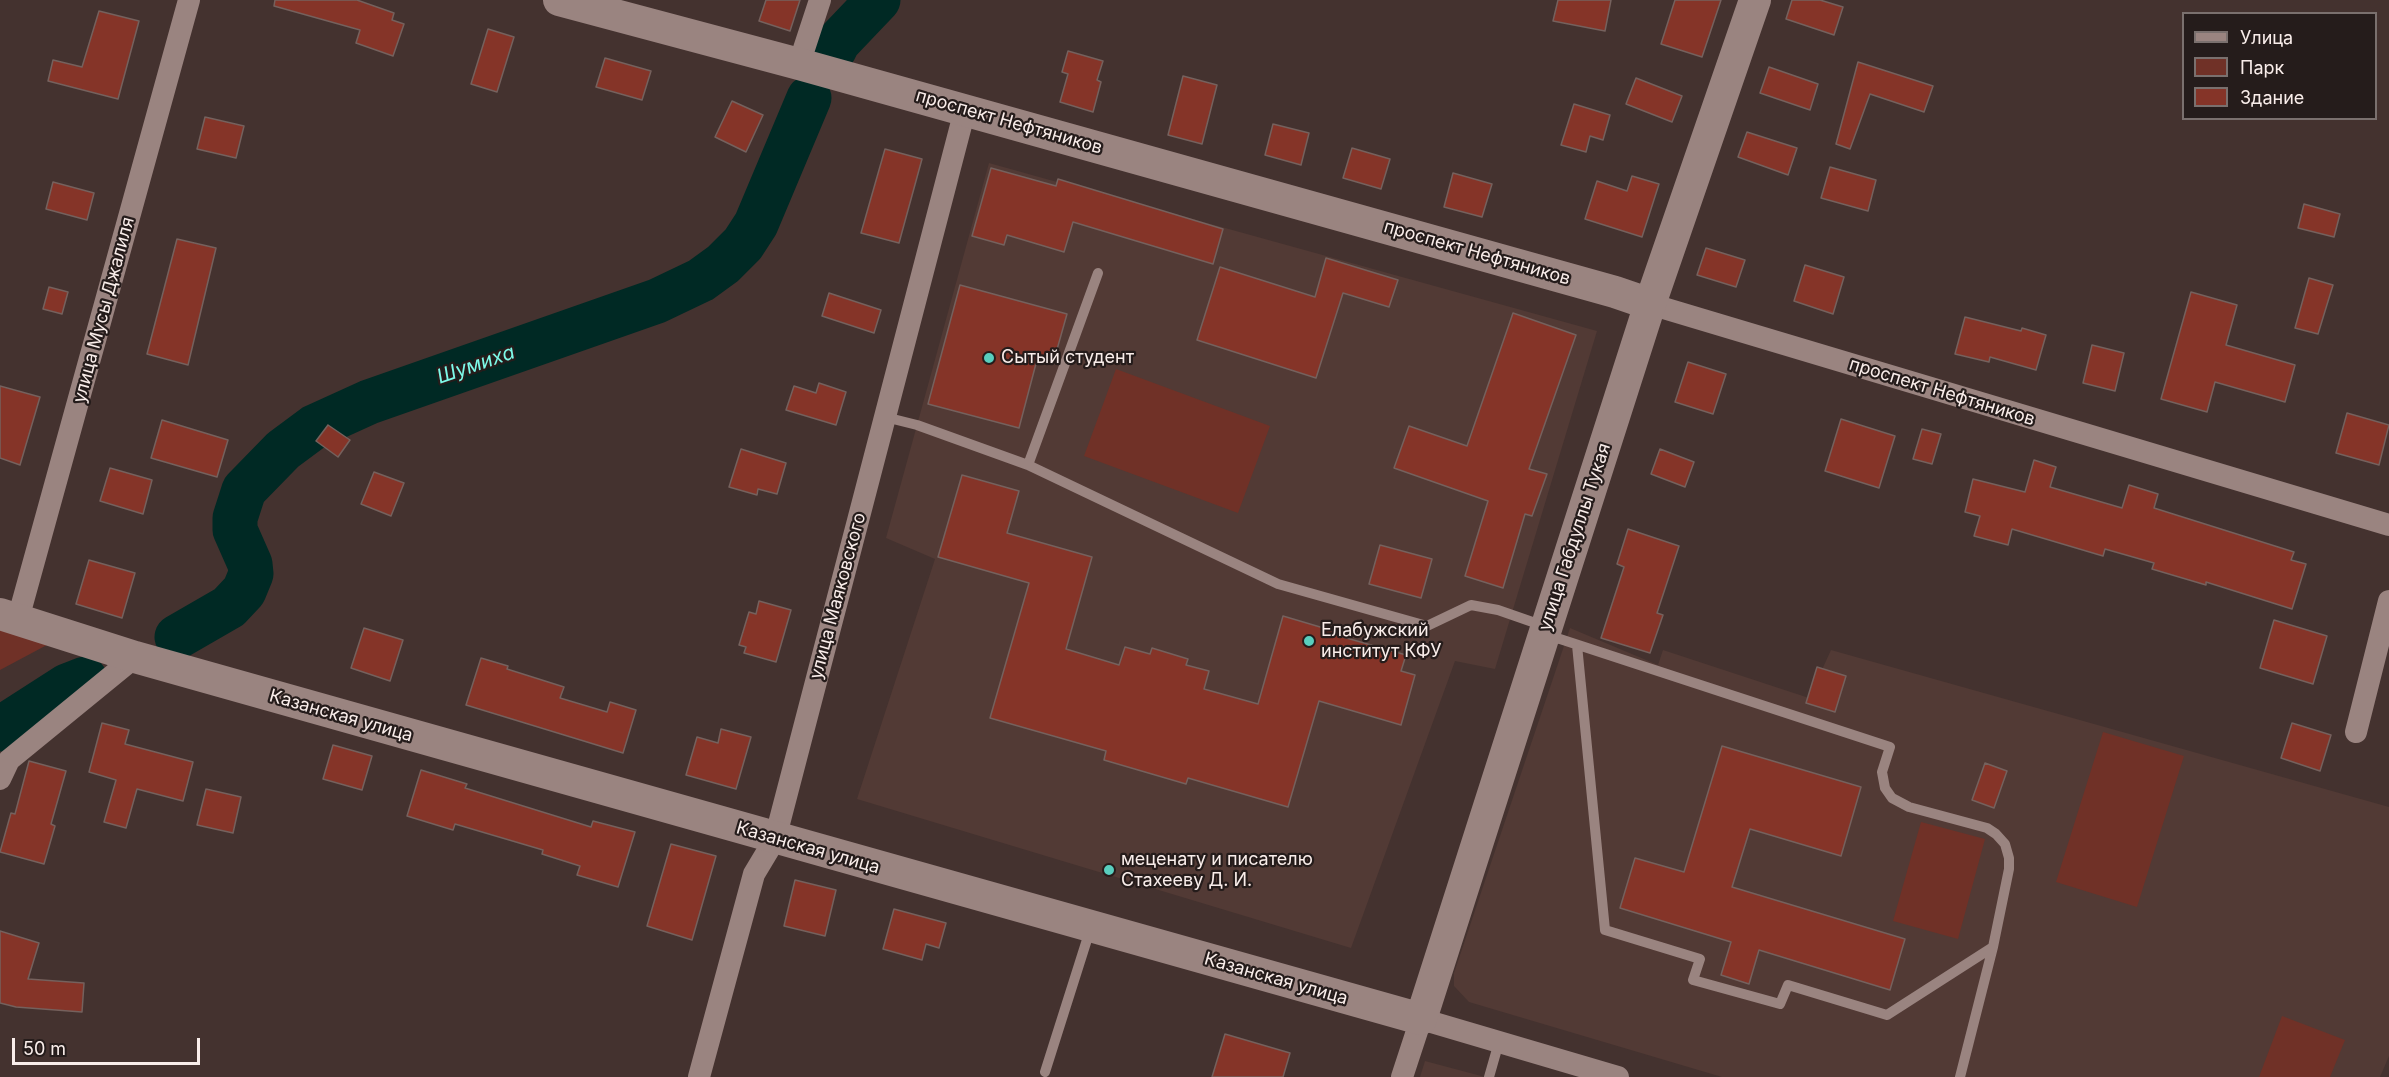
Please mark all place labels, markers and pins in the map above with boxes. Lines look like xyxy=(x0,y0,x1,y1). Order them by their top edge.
place label: Сытый студент xyxy=(1001,347,1134,369)
marker: Сытый студент xyxy=(982,351,996,365)
place label: Елабужский институт КФУ xyxy=(1321,620,1441,662)
marker: Елабужский институт КФУ xyxy=(1302,634,1316,648)
place label: меценату и писателю Стахееву Д. И. xyxy=(1121,849,1313,892)
marker: меценату и писателю Стахееву Д. И. xyxy=(1102,863,1116,877)

